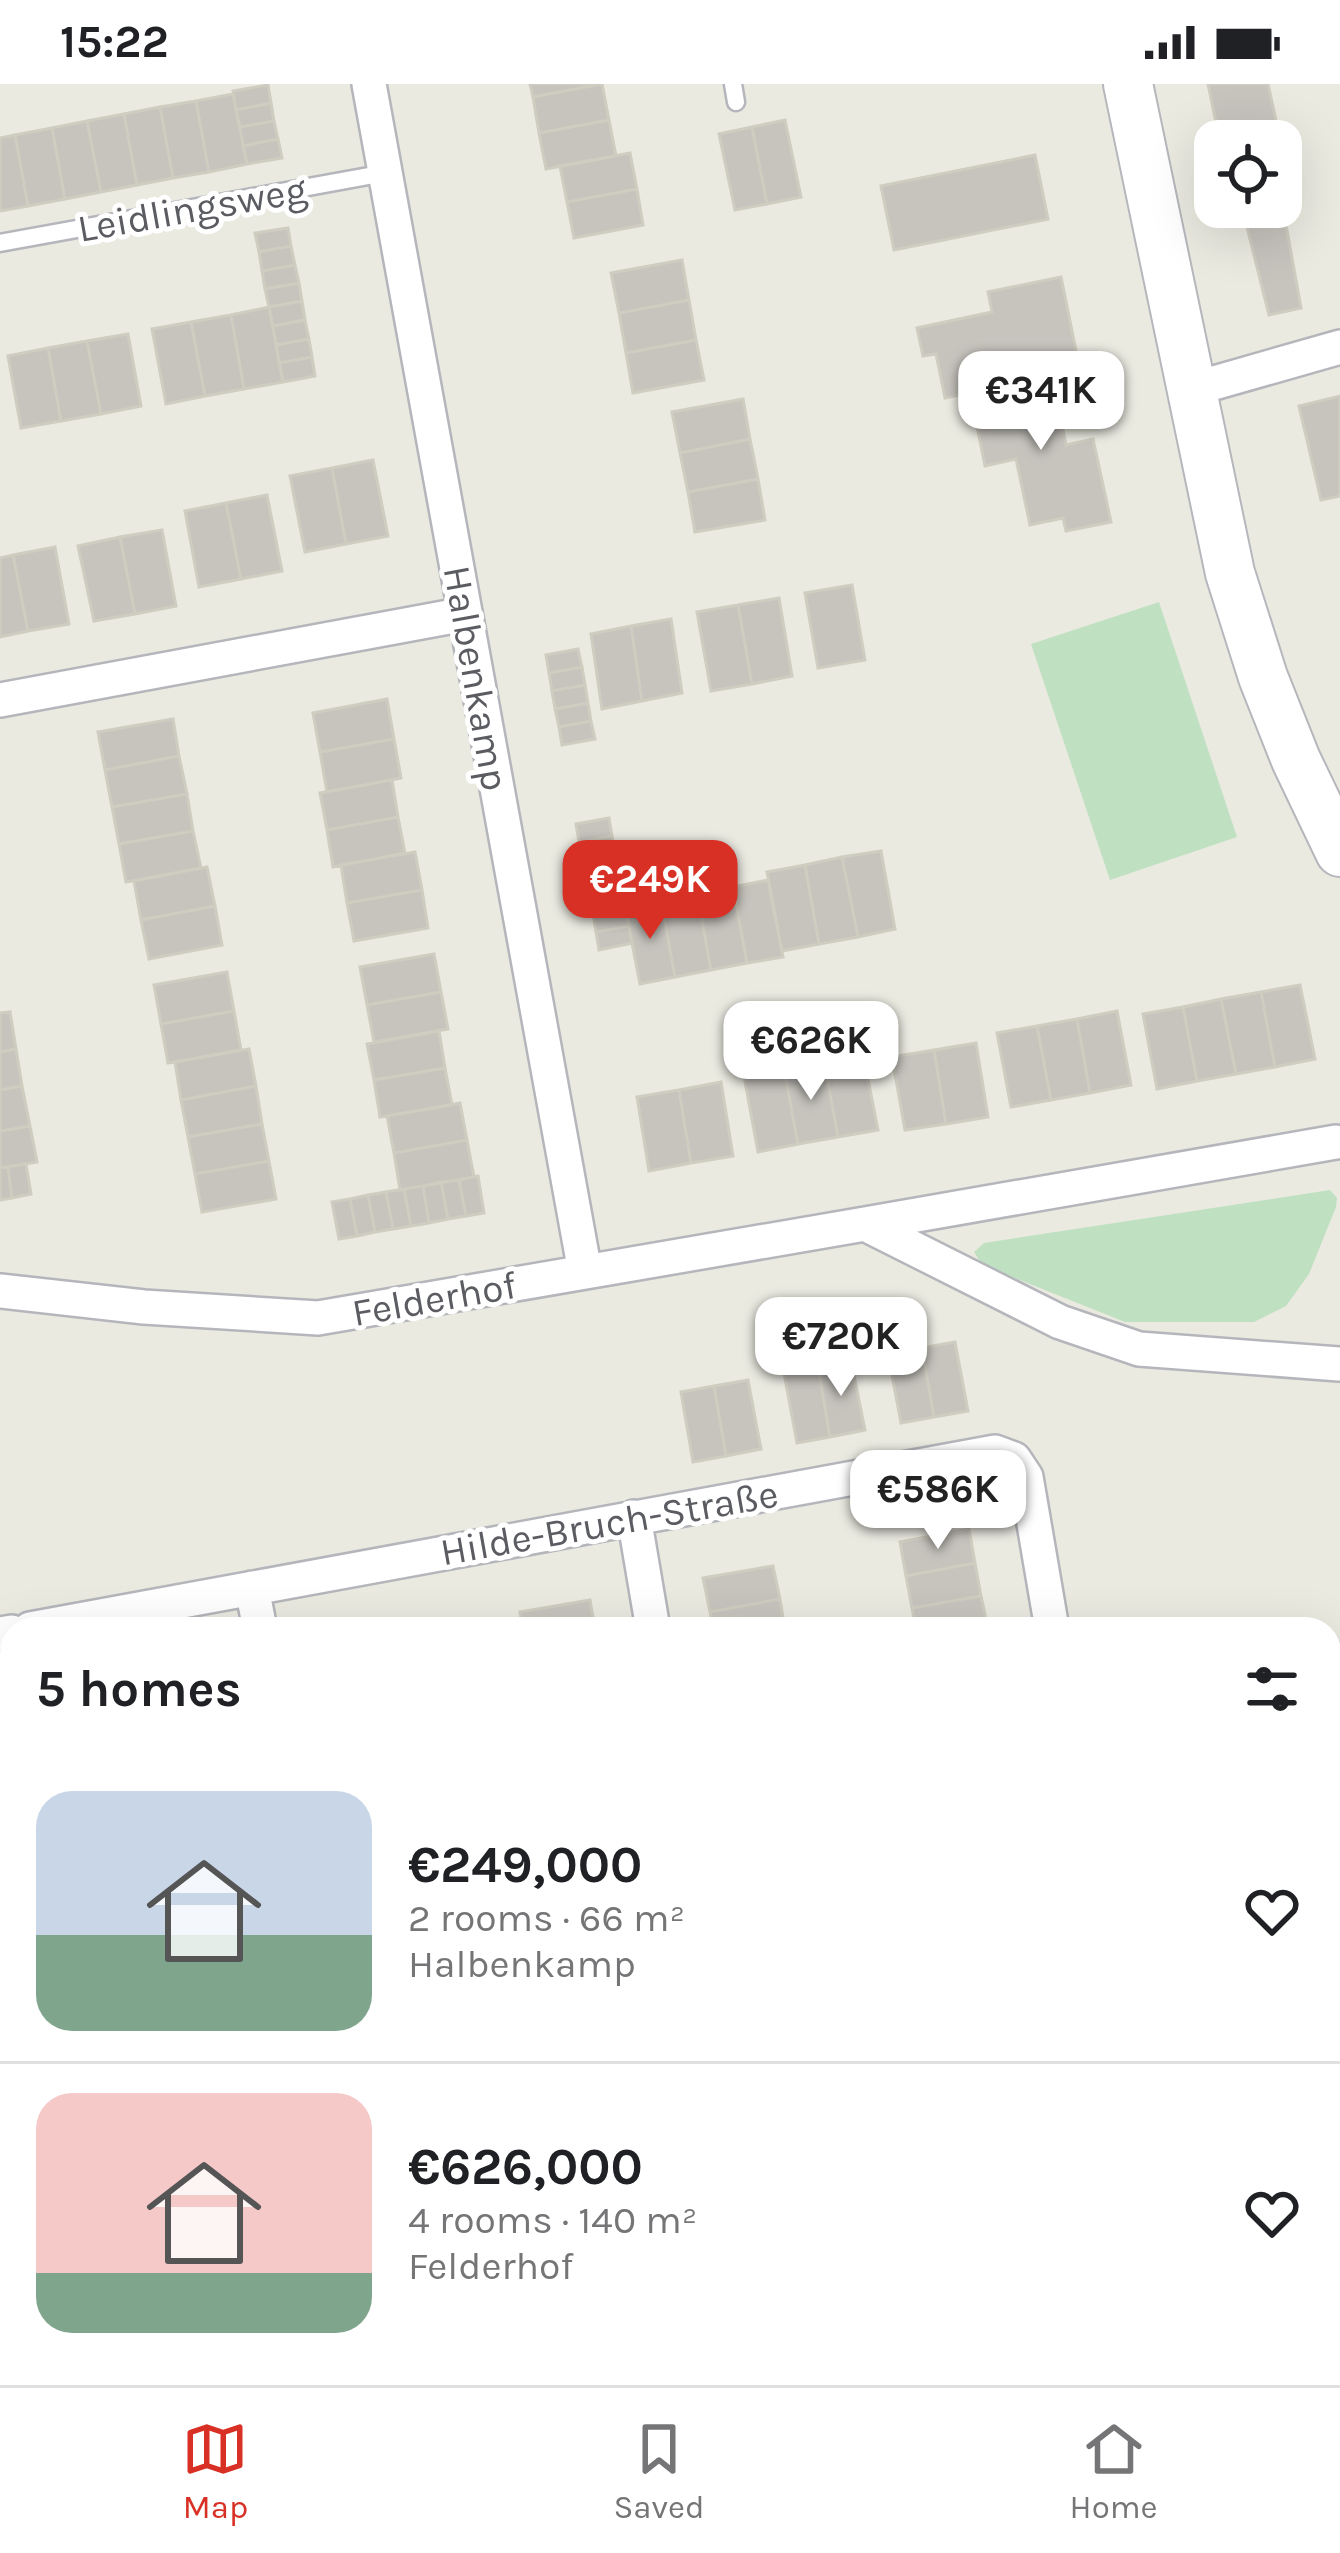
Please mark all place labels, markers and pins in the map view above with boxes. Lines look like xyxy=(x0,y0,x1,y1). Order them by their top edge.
pin: €341K xyxy=(957,351,1125,453)
pin: €249K xyxy=(566,840,734,942)
pin: €626K xyxy=(727,1001,895,1103)
pin: €720K xyxy=(757,1297,925,1399)
pin: €586K xyxy=(854,1450,1022,1552)

